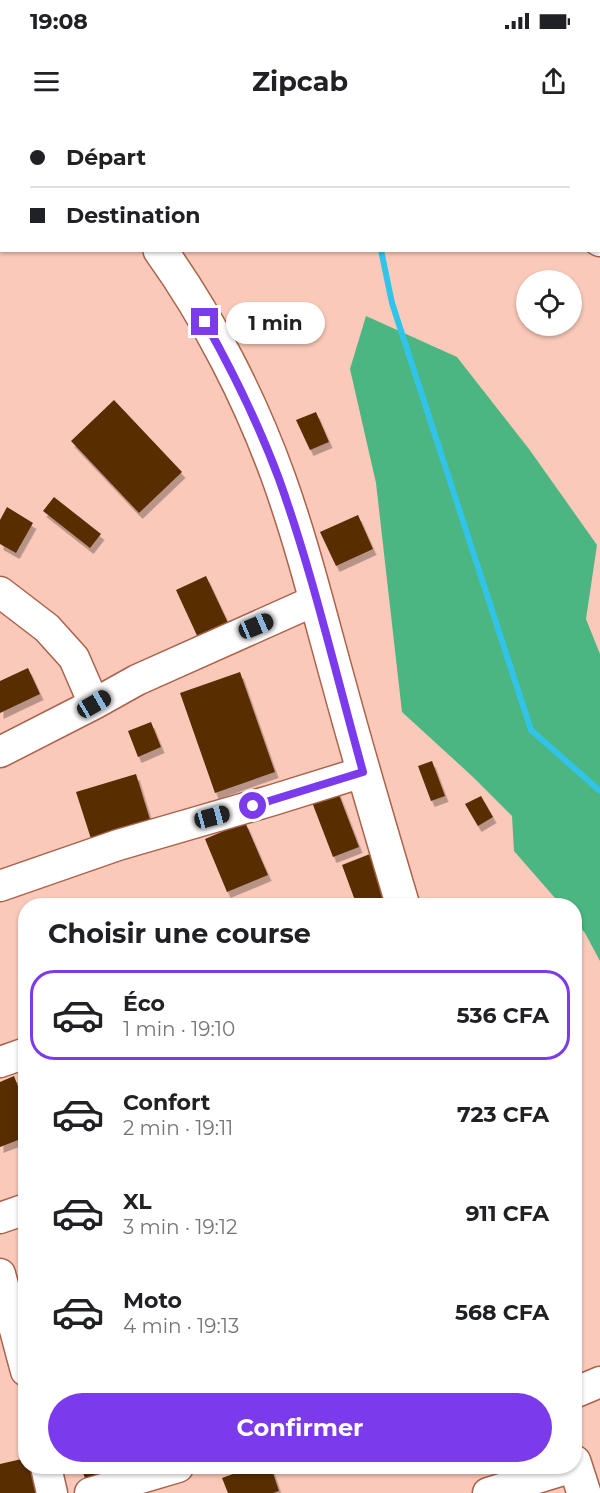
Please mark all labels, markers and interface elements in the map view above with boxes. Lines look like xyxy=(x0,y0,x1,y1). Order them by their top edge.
text: 19:08 xyxy=(30,8,88,35)
icon: menu xyxy=(30,65,63,98)
text: Zipcab xyxy=(252,65,348,98)
icon: share xyxy=(537,65,570,98)
text: Départ xyxy=(66,144,146,171)
text: Destination xyxy=(66,202,201,229)
map controls xyxy=(516,270,582,336)
button: locate xyxy=(516,270,582,336)
callout: 1 min xyxy=(226,301,325,343)
route end xyxy=(191,308,218,335)
text: 1 min xyxy=(248,311,303,335)
car xyxy=(236,611,276,641)
car xyxy=(74,687,114,721)
route start xyxy=(239,792,266,819)
car xyxy=(192,804,232,830)
text: Choisir une course xyxy=(48,917,311,950)
icon: car xyxy=(51,988,105,1042)
text: Éco xyxy=(123,990,165,1017)
text: 536 CFA xyxy=(457,1002,549,1029)
text: 1 min · 19:10 xyxy=(123,1017,235,1041)
icon: car xyxy=(51,1087,105,1141)
text: Confort xyxy=(123,1089,210,1116)
text: 723 CFA xyxy=(457,1101,549,1128)
text: 2 min · 19:11 xyxy=(123,1116,233,1140)
icon: car xyxy=(51,1186,105,1240)
text: XL xyxy=(123,1188,152,1215)
text: 911 CFA xyxy=(465,1200,549,1227)
text: 3 min · 19:12 xyxy=(123,1215,237,1239)
icon: car xyxy=(51,1285,105,1339)
text: Moto xyxy=(123,1287,182,1314)
text: 568 CFA xyxy=(455,1299,549,1326)
text: 4 min · 19:13 xyxy=(123,1314,239,1338)
button: Confirmer xyxy=(48,1393,552,1462)

